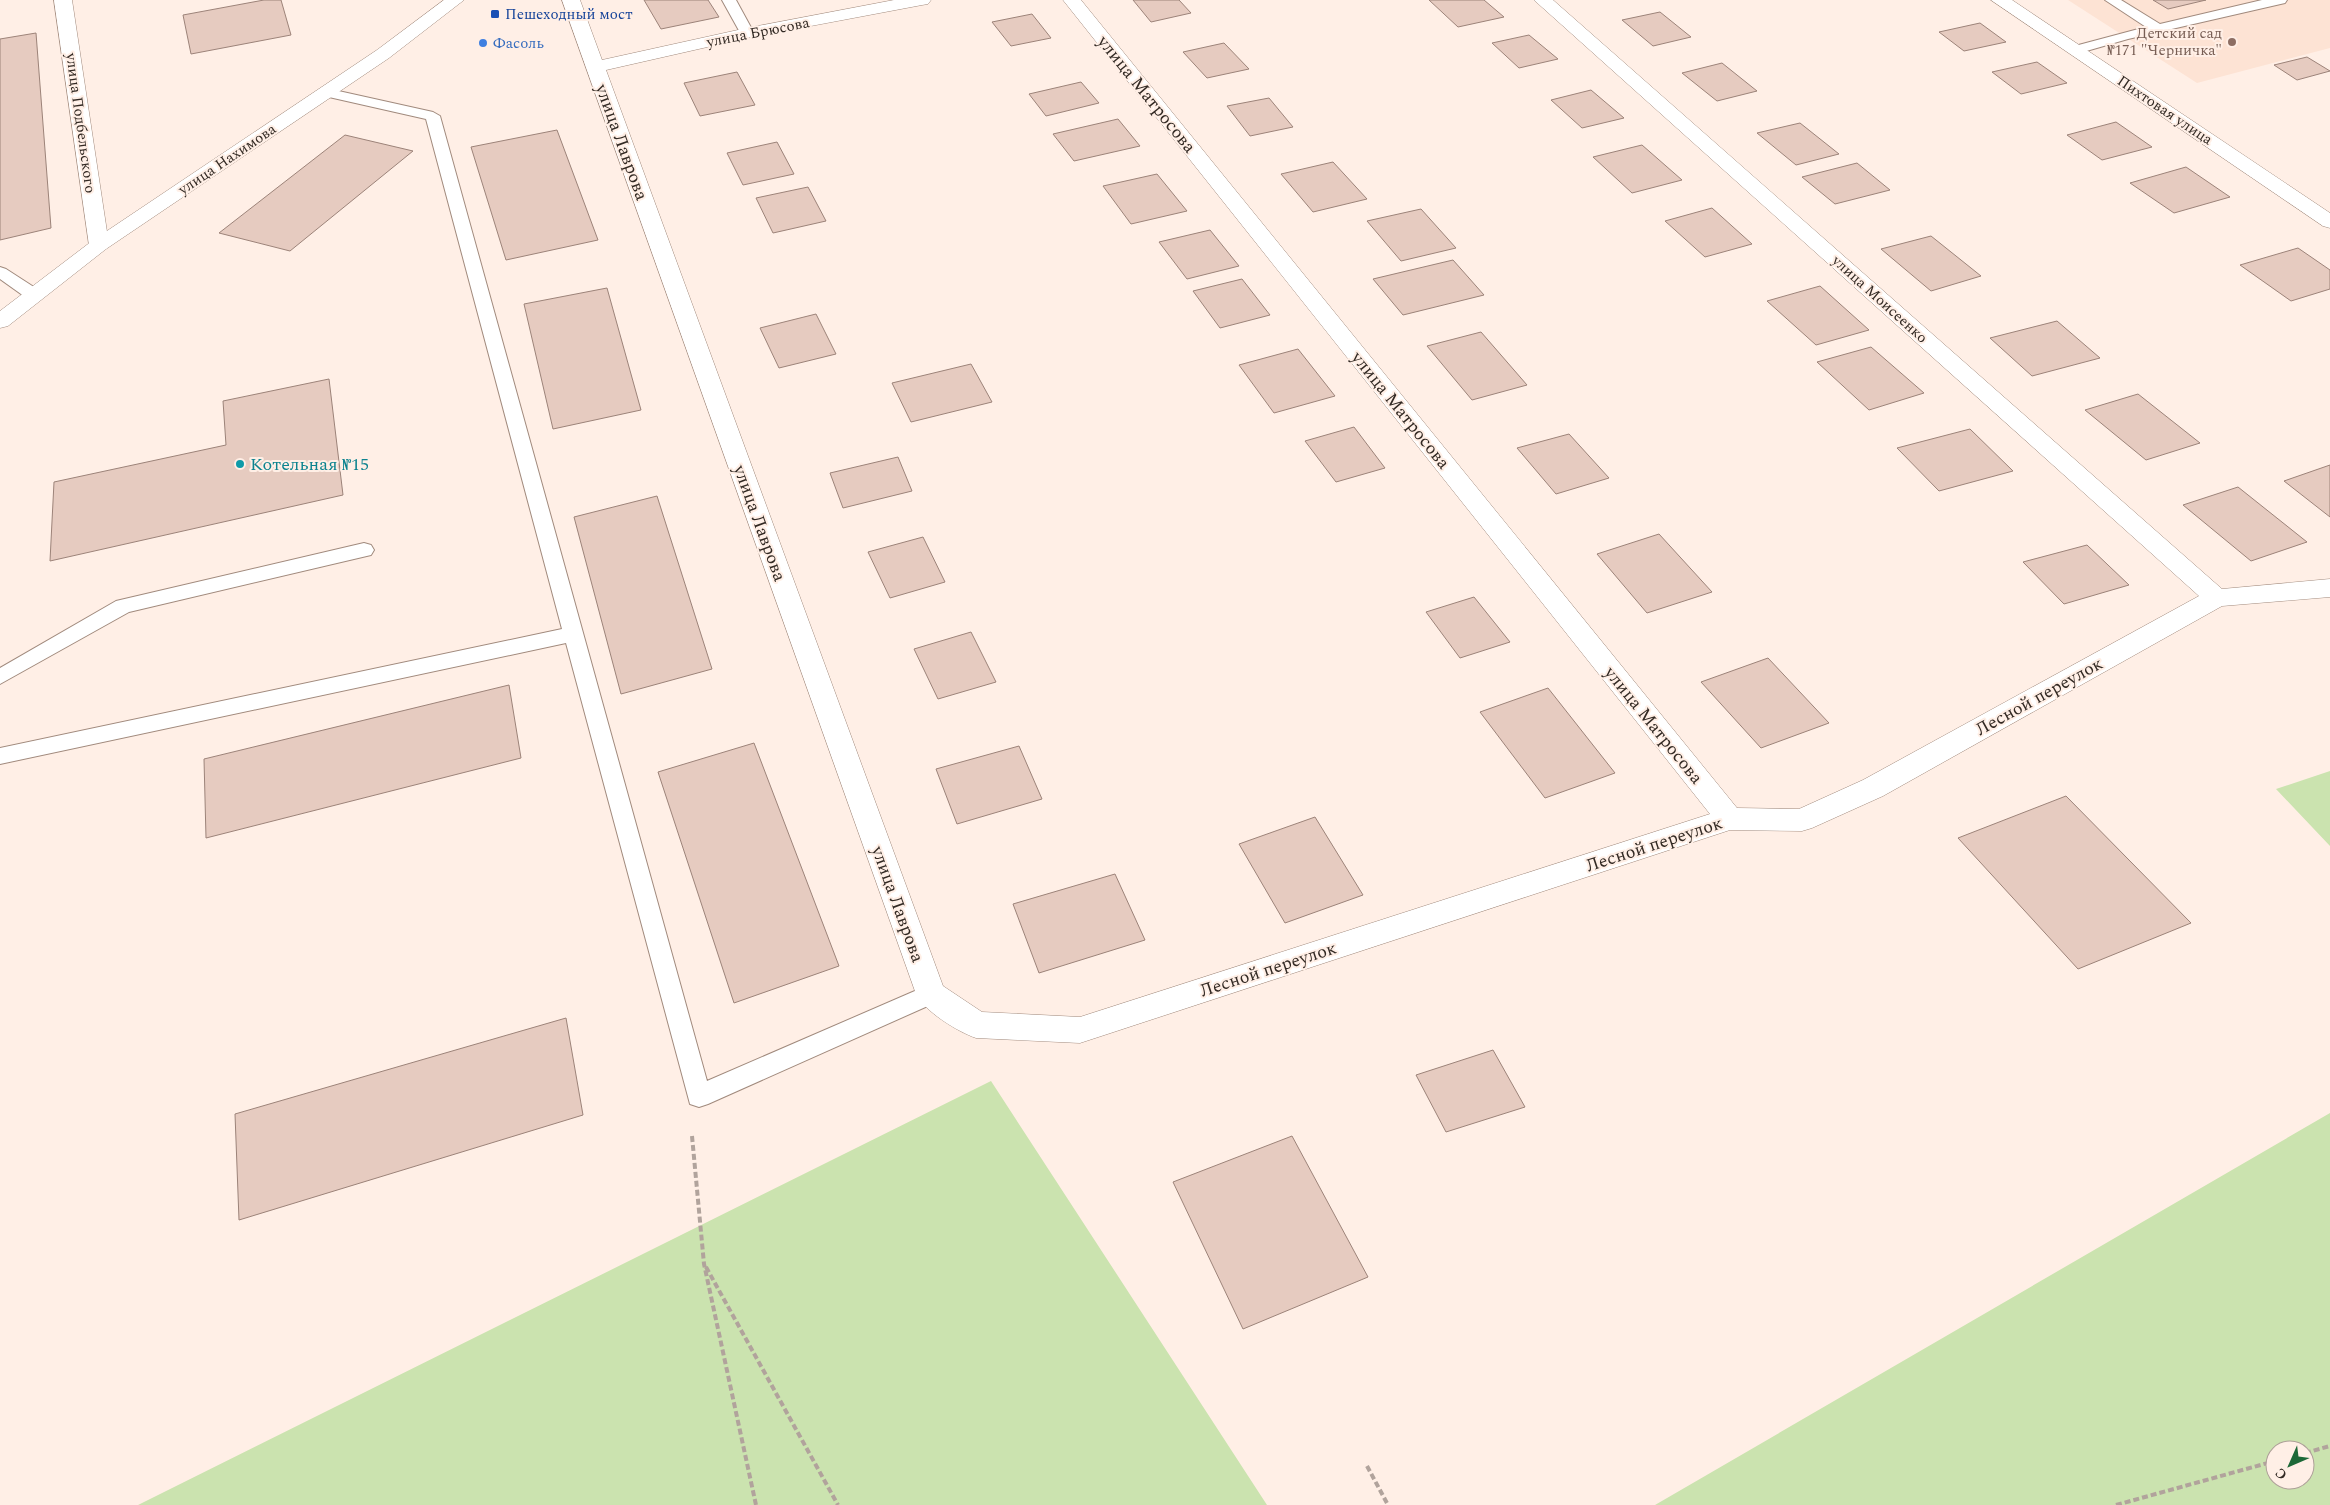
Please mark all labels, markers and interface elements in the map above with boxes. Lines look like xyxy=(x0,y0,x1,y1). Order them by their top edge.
place label: Пешеходный мост xyxy=(505,3,633,26)
marker: Пешеходный мост xyxy=(489,8,501,20)
street label: улица Брюсова xyxy=(704,11,812,54)
place label: Детский сад №171 "Черничка" xyxy=(2107,22,2222,62)
street label: улица Матросова xyxy=(1090,29,1203,159)
place label: Фасоль xyxy=(493,32,544,55)
marker: Детский сад №171 "Черничка" xyxy=(2226,36,2238,48)
marker: Фасоль xyxy=(477,37,489,49)
street label: улица Подбельского xyxy=(59,51,102,195)
street label: Пихтовая улица xyxy=(2112,70,2218,151)
street label: улица Лаврова xyxy=(588,79,655,204)
street label: улица Нахимова xyxy=(173,118,282,201)
street label: улица Моисеенко xyxy=(1826,249,1933,349)
street label: улица Матросова xyxy=(1344,345,1457,475)
place label: Котельная №15 xyxy=(250,451,369,478)
marker: Котельная №15 xyxy=(234,458,246,470)
street label: улица Лаврова xyxy=(726,460,793,585)
street label: Лесной переулок xyxy=(1970,650,2108,743)
street label: улица Матросова xyxy=(1597,660,1710,790)
street label: Лесной переулок xyxy=(1582,810,1726,879)
street label: улица Лаврова xyxy=(864,841,931,966)
street label: Лесной переулок xyxy=(1196,935,1340,1004)
north arrow xyxy=(2265,1440,2315,1490)
text: С xyxy=(2270,1463,2292,1485)

